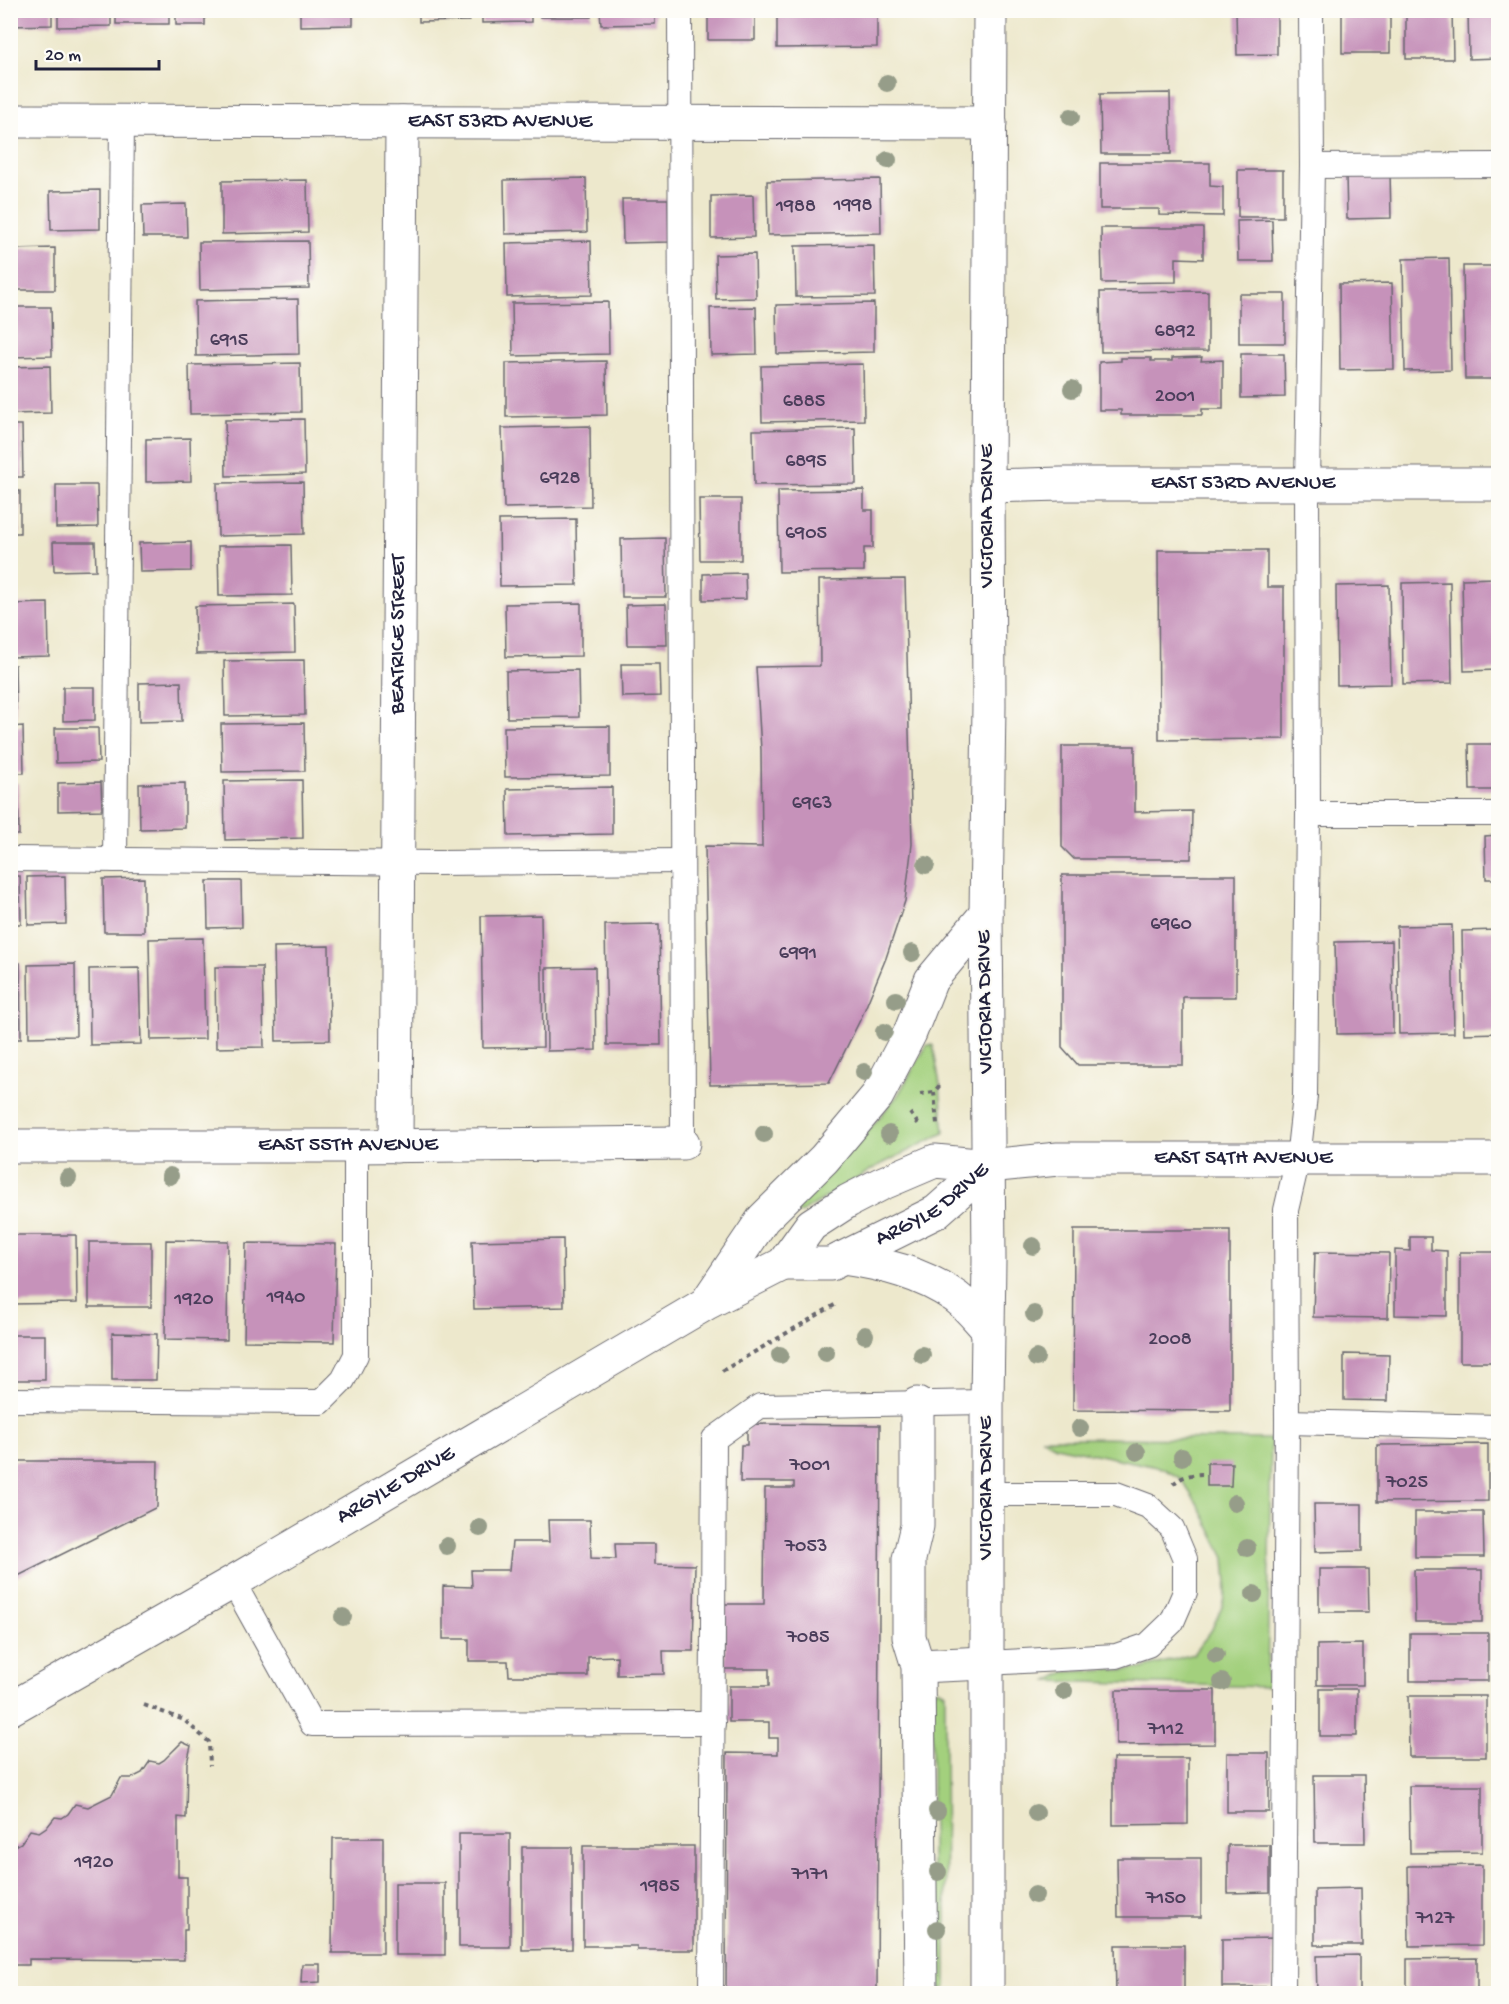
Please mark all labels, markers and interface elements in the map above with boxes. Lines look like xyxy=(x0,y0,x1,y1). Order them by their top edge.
scale bar xyxy=(36,33,159,71)
text: 20 m xyxy=(45,46,81,67)
street label: EAST 53RD AVENUE xyxy=(408,109,594,135)
house number: 1998 xyxy=(832,195,873,218)
house number: 1988 xyxy=(775,196,816,219)
house number: 6892 xyxy=(1155,321,1196,344)
house number: 6915 xyxy=(210,330,248,353)
house number: 2001 xyxy=(1155,386,1195,409)
house number: 6885 xyxy=(783,391,825,414)
street label: VICTORIA DRIVE xyxy=(975,443,1001,589)
house number: 6895 xyxy=(785,451,827,474)
house number: 6928 xyxy=(540,468,581,491)
street label: EAST 53RD AVENUE xyxy=(1151,471,1336,497)
house number: 6905 xyxy=(785,523,827,546)
street label: BEATRICE STREET xyxy=(386,552,412,715)
house number: 6963 xyxy=(792,793,832,816)
house number: 6960 xyxy=(1150,914,1192,937)
street label: VICTORIA DRIVE xyxy=(972,929,1000,1075)
house number: 6991 xyxy=(779,943,817,966)
street label: EAST 55TH AVENUE xyxy=(258,1132,439,1159)
street label: EAST 54TH AVENUE xyxy=(1154,1146,1334,1172)
street label: ARGYLE DRIVE xyxy=(871,1157,996,1253)
house number: 1940 xyxy=(266,1287,305,1310)
house number: 1920 xyxy=(173,1289,214,1312)
house number: 2008 xyxy=(1148,1329,1192,1352)
street label: VICTORIA DRIVE xyxy=(974,1415,1000,1561)
street label: ARGYLE DRIVE xyxy=(332,1440,461,1531)
house number: 7001 xyxy=(788,1455,831,1478)
house number: 7025 xyxy=(1385,1472,1428,1495)
house number: 7053 xyxy=(784,1536,827,1559)
house number: 7085 xyxy=(785,1627,830,1650)
house number: 7112 xyxy=(1147,1719,1184,1742)
house number: 1920 xyxy=(73,1852,114,1875)
house number: 7171 xyxy=(791,1864,828,1887)
house number: 1985 xyxy=(639,1876,680,1899)
house number: 7150 xyxy=(1145,1888,1186,1911)
house number: 7127 xyxy=(1415,1908,1455,1931)

